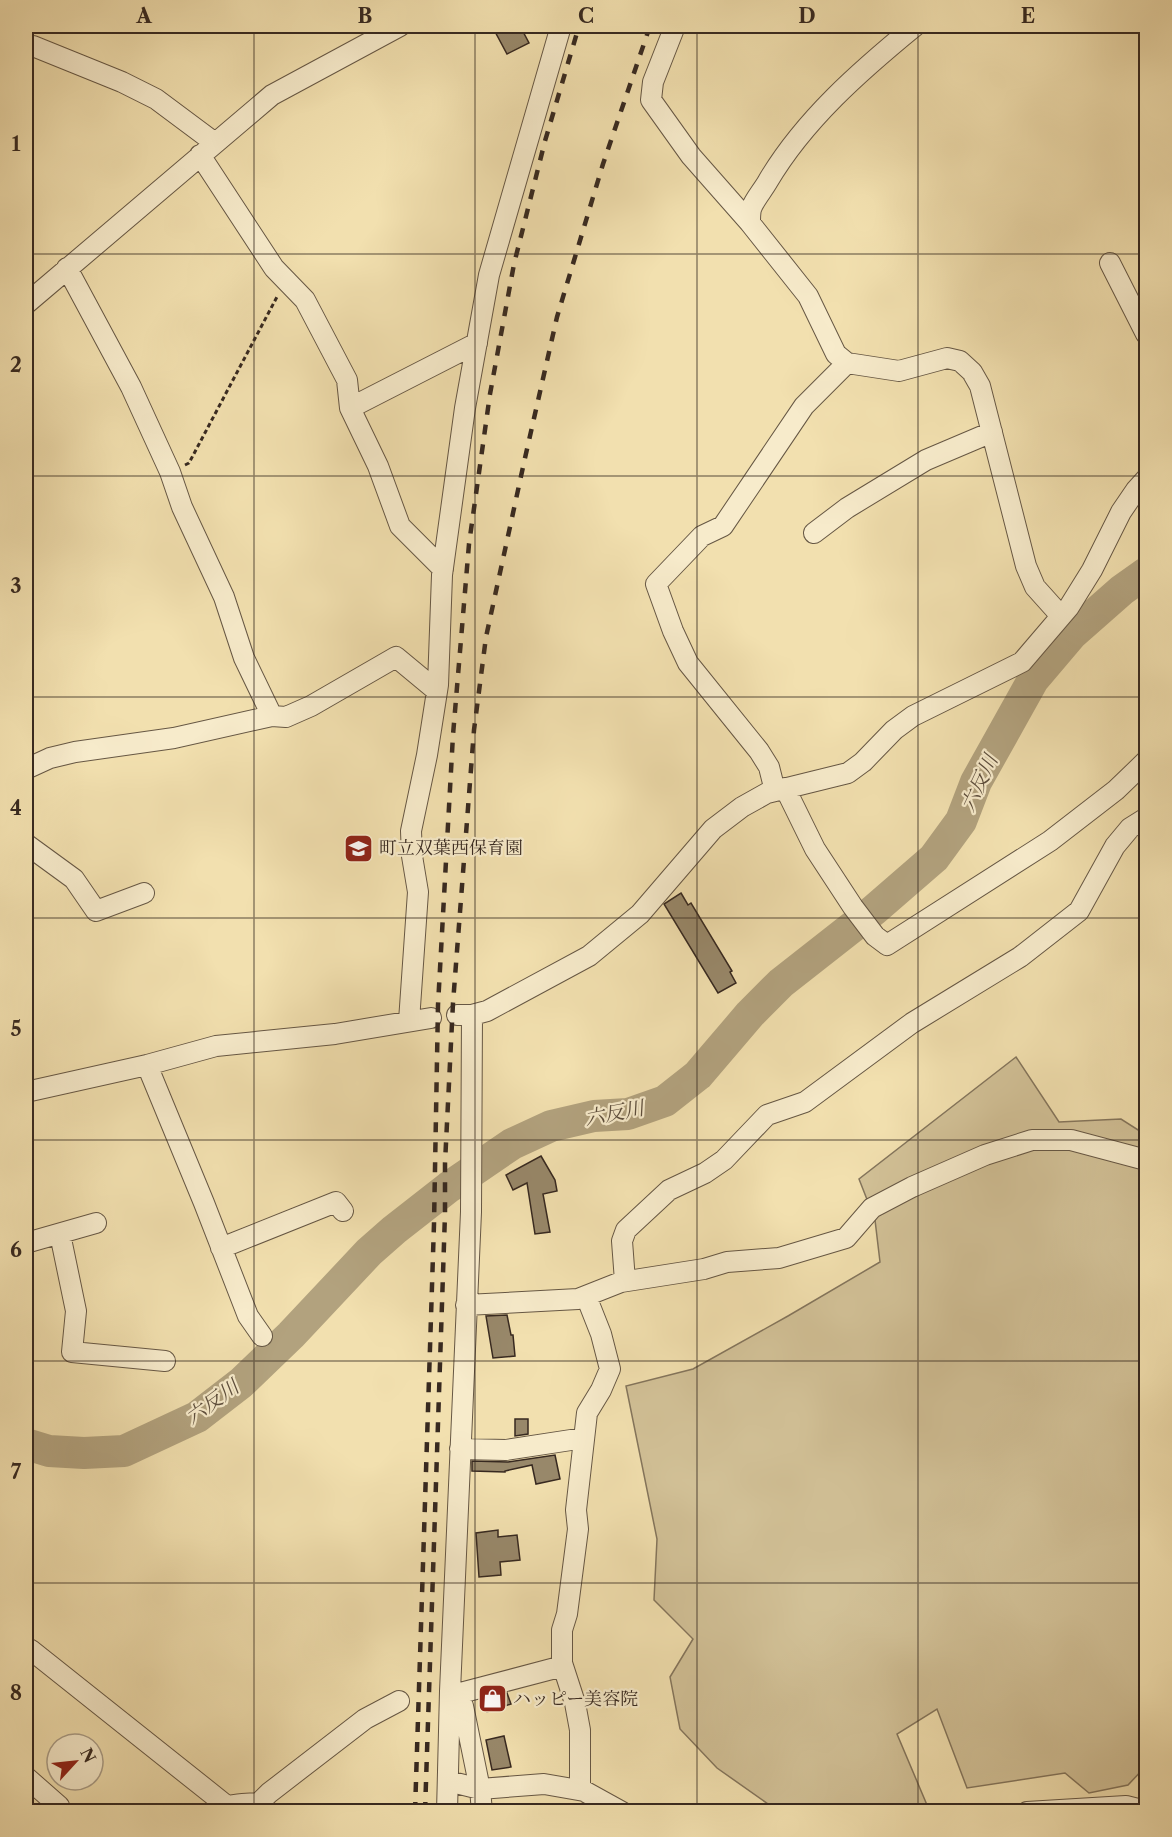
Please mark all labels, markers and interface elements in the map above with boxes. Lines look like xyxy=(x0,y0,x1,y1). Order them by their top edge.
text: A xyxy=(135,4,152,28)
text: B xyxy=(358,4,373,28)
text: C xyxy=(578,4,594,28)
text: D xyxy=(798,4,816,28)
text: E xyxy=(1021,4,1035,28)
text: 1 xyxy=(12,132,21,156)
text: 2 xyxy=(10,353,22,377)
text: 3 xyxy=(10,574,22,598)
water label: 六反川 xyxy=(955,749,1003,815)
text: 4 xyxy=(10,796,22,820)
school or university icon: 町立双葉西保育園 xyxy=(342,832,374,864)
place label: 町立双葉西保育園 xyxy=(379,837,523,859)
text: 5 xyxy=(10,1017,22,1041)
water label: 六反川 xyxy=(582,1095,648,1131)
text: 6 xyxy=(10,1238,22,1262)
water label: 六反川 xyxy=(181,1373,245,1429)
text: 7 xyxy=(11,1460,22,1484)
text: 8 xyxy=(10,1681,22,1705)
shop icon: ハッピー美容院 xyxy=(476,1683,508,1715)
place label: ハッピー美容院 xyxy=(513,1688,638,1710)
north arrow xyxy=(45,1732,105,1792)
text: N xyxy=(76,1744,100,1766)

